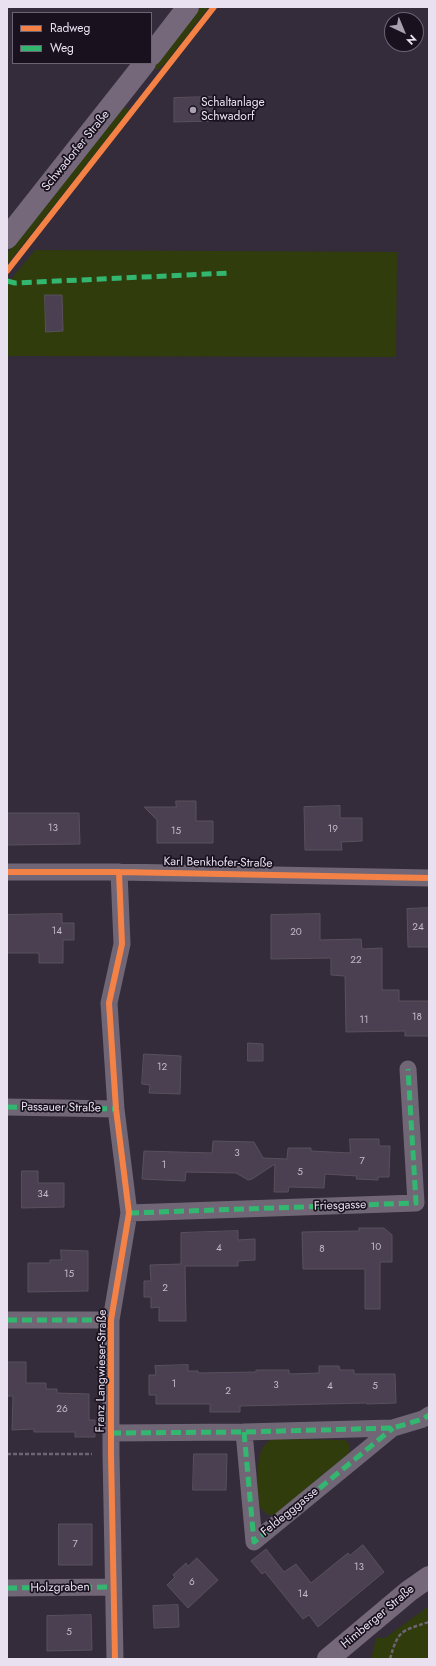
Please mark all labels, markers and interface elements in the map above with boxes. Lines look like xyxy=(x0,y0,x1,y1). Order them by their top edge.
legend xyxy=(12,12,152,64)
north arrow xyxy=(384,12,424,52)
text: Radweg xyxy=(50,19,90,37)
text: N xyxy=(403,31,420,49)
text: Weg xyxy=(50,39,74,57)
place label: Schaltanlage Schwadorf xyxy=(201,96,265,124)
marker: Schaltanlage Schwadorf xyxy=(188,105,198,115)
street label: Schwadorfer Straße xyxy=(39,108,113,194)
house number: 13 xyxy=(48,823,58,835)
house number: 19 xyxy=(328,824,338,836)
house number: 15 xyxy=(171,826,181,838)
street label: Karl Benkhofer-Straße xyxy=(163,855,273,871)
house number: 24 xyxy=(412,922,424,934)
house number: 14 xyxy=(52,926,62,938)
house number: 20 xyxy=(290,927,302,939)
house number: 22 xyxy=(350,955,362,967)
house number: 18 xyxy=(412,1012,422,1024)
house number: 11 xyxy=(360,1015,368,1027)
house number: 12 xyxy=(157,1062,167,1074)
street label: Passauer Straße xyxy=(21,1100,101,1116)
house number: 3 xyxy=(234,1148,240,1160)
house number: 7 xyxy=(359,1156,365,1168)
house number: 1 xyxy=(162,1160,166,1172)
house number: 5 xyxy=(297,1167,303,1179)
house number: 34 xyxy=(37,1189,49,1201)
street label: Friesgasse xyxy=(314,1198,366,1214)
house number: 10 xyxy=(371,1242,381,1254)
house number: 4 xyxy=(216,1243,222,1255)
house number: 8 xyxy=(319,1244,325,1256)
house number: 15 xyxy=(64,1269,74,1281)
house number: 2 xyxy=(162,1283,168,1295)
street label: Franz Langwieser-Straße xyxy=(94,1309,110,1433)
house number: 1 xyxy=(172,1379,176,1391)
house number: 3 xyxy=(273,1380,279,1392)
house number: 4 xyxy=(327,1381,333,1393)
house number: 5 xyxy=(372,1381,378,1393)
house number: 2 xyxy=(225,1386,231,1398)
house number: 26 xyxy=(56,1404,68,1416)
street label: Feldegggasse xyxy=(258,1484,322,1540)
house number: 7 xyxy=(72,1539,78,1551)
house number: 13 xyxy=(354,1562,364,1574)
house number: 6 xyxy=(189,1577,195,1589)
street label: Holzgraben xyxy=(30,1580,90,1596)
street label: Himberger Straße xyxy=(338,1582,418,1652)
house number: 14 xyxy=(298,1589,308,1601)
house number: 5 xyxy=(66,1627,72,1639)

